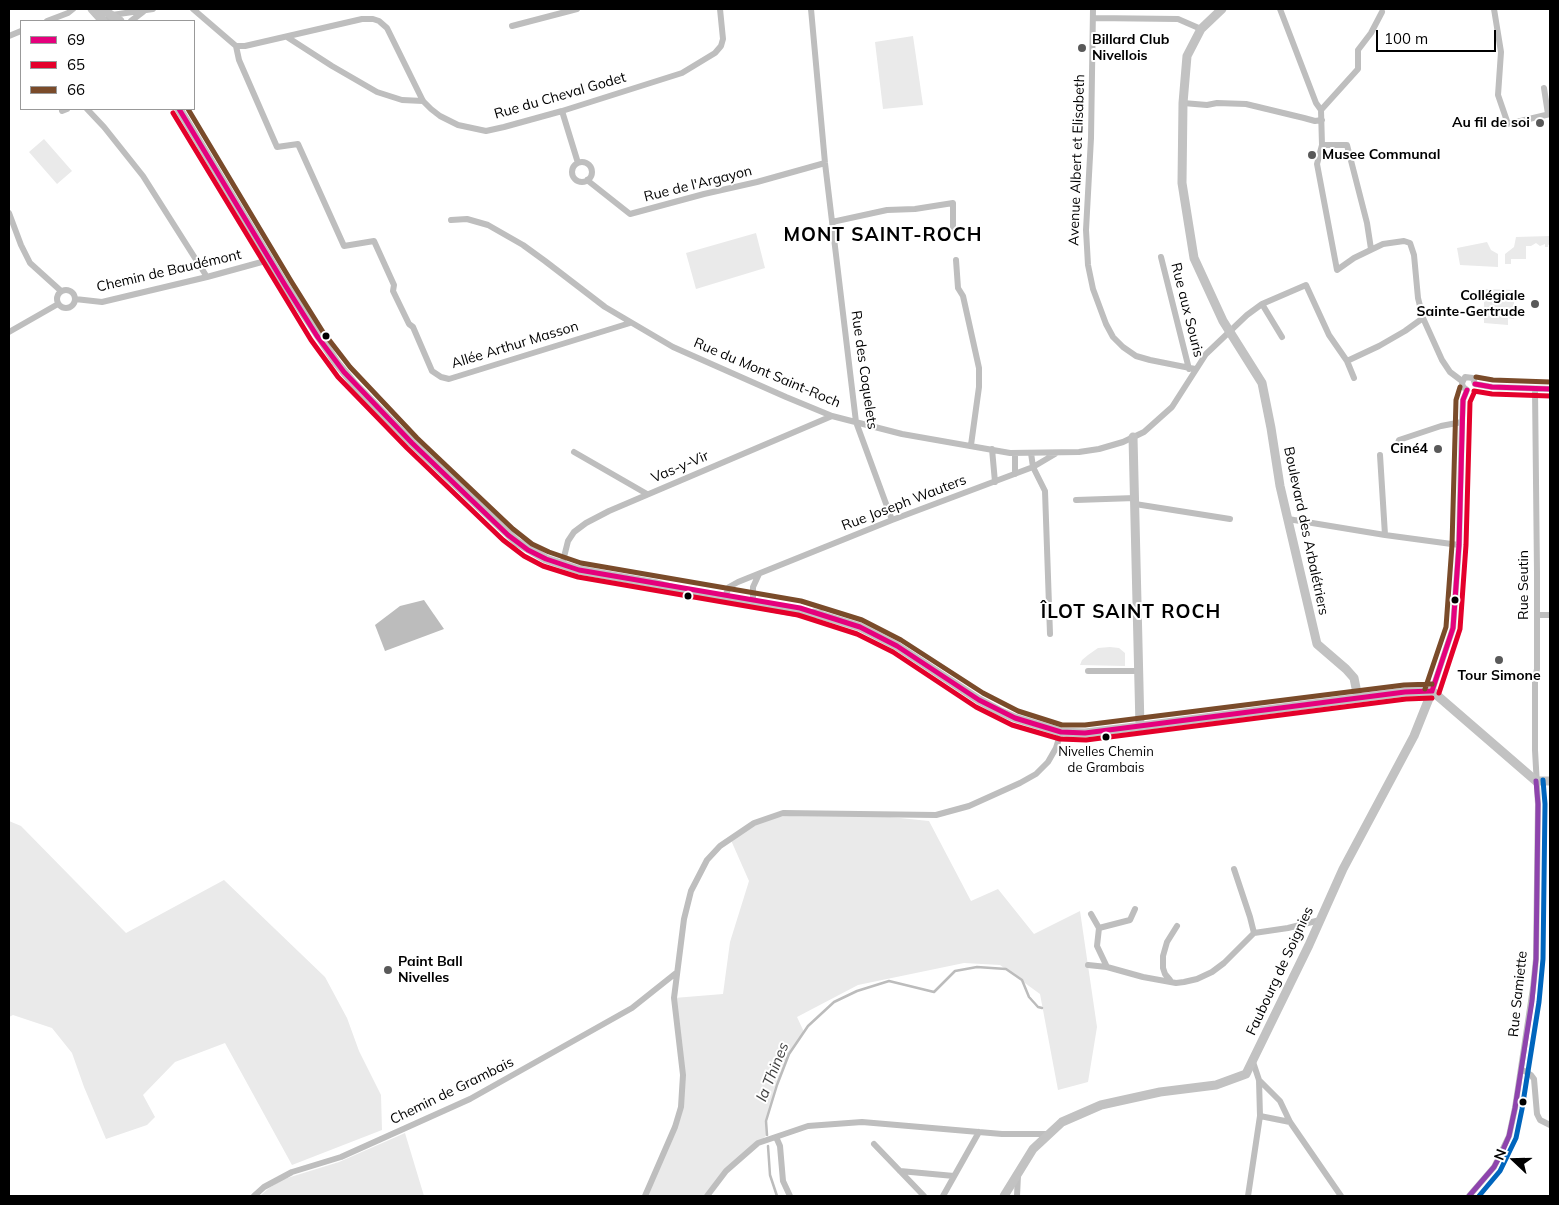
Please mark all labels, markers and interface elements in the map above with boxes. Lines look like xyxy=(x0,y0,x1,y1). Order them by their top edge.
legend xyxy=(20,20,195,110)
scale bar xyxy=(1379,20,1499,52)
text: 100 m xyxy=(1384,29,1428,48)
text: 69 xyxy=(67,30,85,49)
place label: Billard Club Nivellois xyxy=(1092,32,1169,64)
marker: Billard Club Nivellois xyxy=(1076,42,1088,54)
text: 65 xyxy=(67,55,85,74)
street label: Rue du Cheval Godet xyxy=(492,69,628,123)
street label: Avenue Albert et Elisabeth xyxy=(1066,74,1088,246)
text: 66 xyxy=(67,80,85,99)
place label: Au fil de soi xyxy=(1452,115,1530,131)
marker: Au fil de soi xyxy=(1534,117,1546,129)
place label: Musee Communal xyxy=(1322,147,1440,163)
marker: Musee Communal xyxy=(1306,149,1318,161)
street label: Rue de l'Argayon xyxy=(642,162,754,206)
district label: MONT SAINT-ROCH xyxy=(782,224,984,246)
street label: Chemin de Baudémont xyxy=(95,246,243,296)
street label: Rue aux Souris xyxy=(1167,261,1207,359)
place label: Collégiale Sainte-Gertrude xyxy=(1417,288,1525,321)
marker: Collégiale Sainte-Gertrude xyxy=(1529,298,1541,310)
street label: Rue des Coquelets xyxy=(847,310,881,430)
street label: Allée Arthur Masson xyxy=(449,318,581,372)
unlabelled marker xyxy=(321,331,331,341)
street label: Rue du Mont Saint-Roch xyxy=(691,334,843,412)
place label: Ciné4 xyxy=(1390,441,1428,457)
marker: Ciné4 xyxy=(1432,443,1444,455)
street label: Boulevard des Arbalétriers xyxy=(1280,445,1332,617)
street label: Vas-y-Vir xyxy=(649,447,711,487)
street label: Rue Joseph Wauters xyxy=(839,471,969,535)
street label: Rue Seutin xyxy=(1516,550,1532,620)
unlabelled marker xyxy=(683,591,693,601)
unlabelled marker xyxy=(1450,595,1460,605)
district label: ÎLOT SAINT ROCH xyxy=(1039,601,1223,623)
marker: Tour Simone xyxy=(1493,654,1505,666)
place label: Tour Simone xyxy=(1457,668,1541,684)
marker: Nivelles Chemin de Grambais xyxy=(1101,732,1111,742)
place label: Nivelles Chemin de Grambais xyxy=(1058,744,1154,775)
street label: Faubourg de Soignies xyxy=(1243,904,1317,1038)
street label: Rue Samiette xyxy=(1505,950,1531,1038)
place label: Paint Ball Nivelles xyxy=(398,954,463,986)
marker: Paint Ball Nivelles xyxy=(382,964,394,976)
water label: la Thines xyxy=(753,1040,793,1104)
street label: Chemin de Grambais xyxy=(387,1054,517,1128)
unlabelled marker xyxy=(1518,1097,1528,1107)
north arrow xyxy=(1489,1135,1539,1185)
text: N xyxy=(1490,1146,1510,1163)

